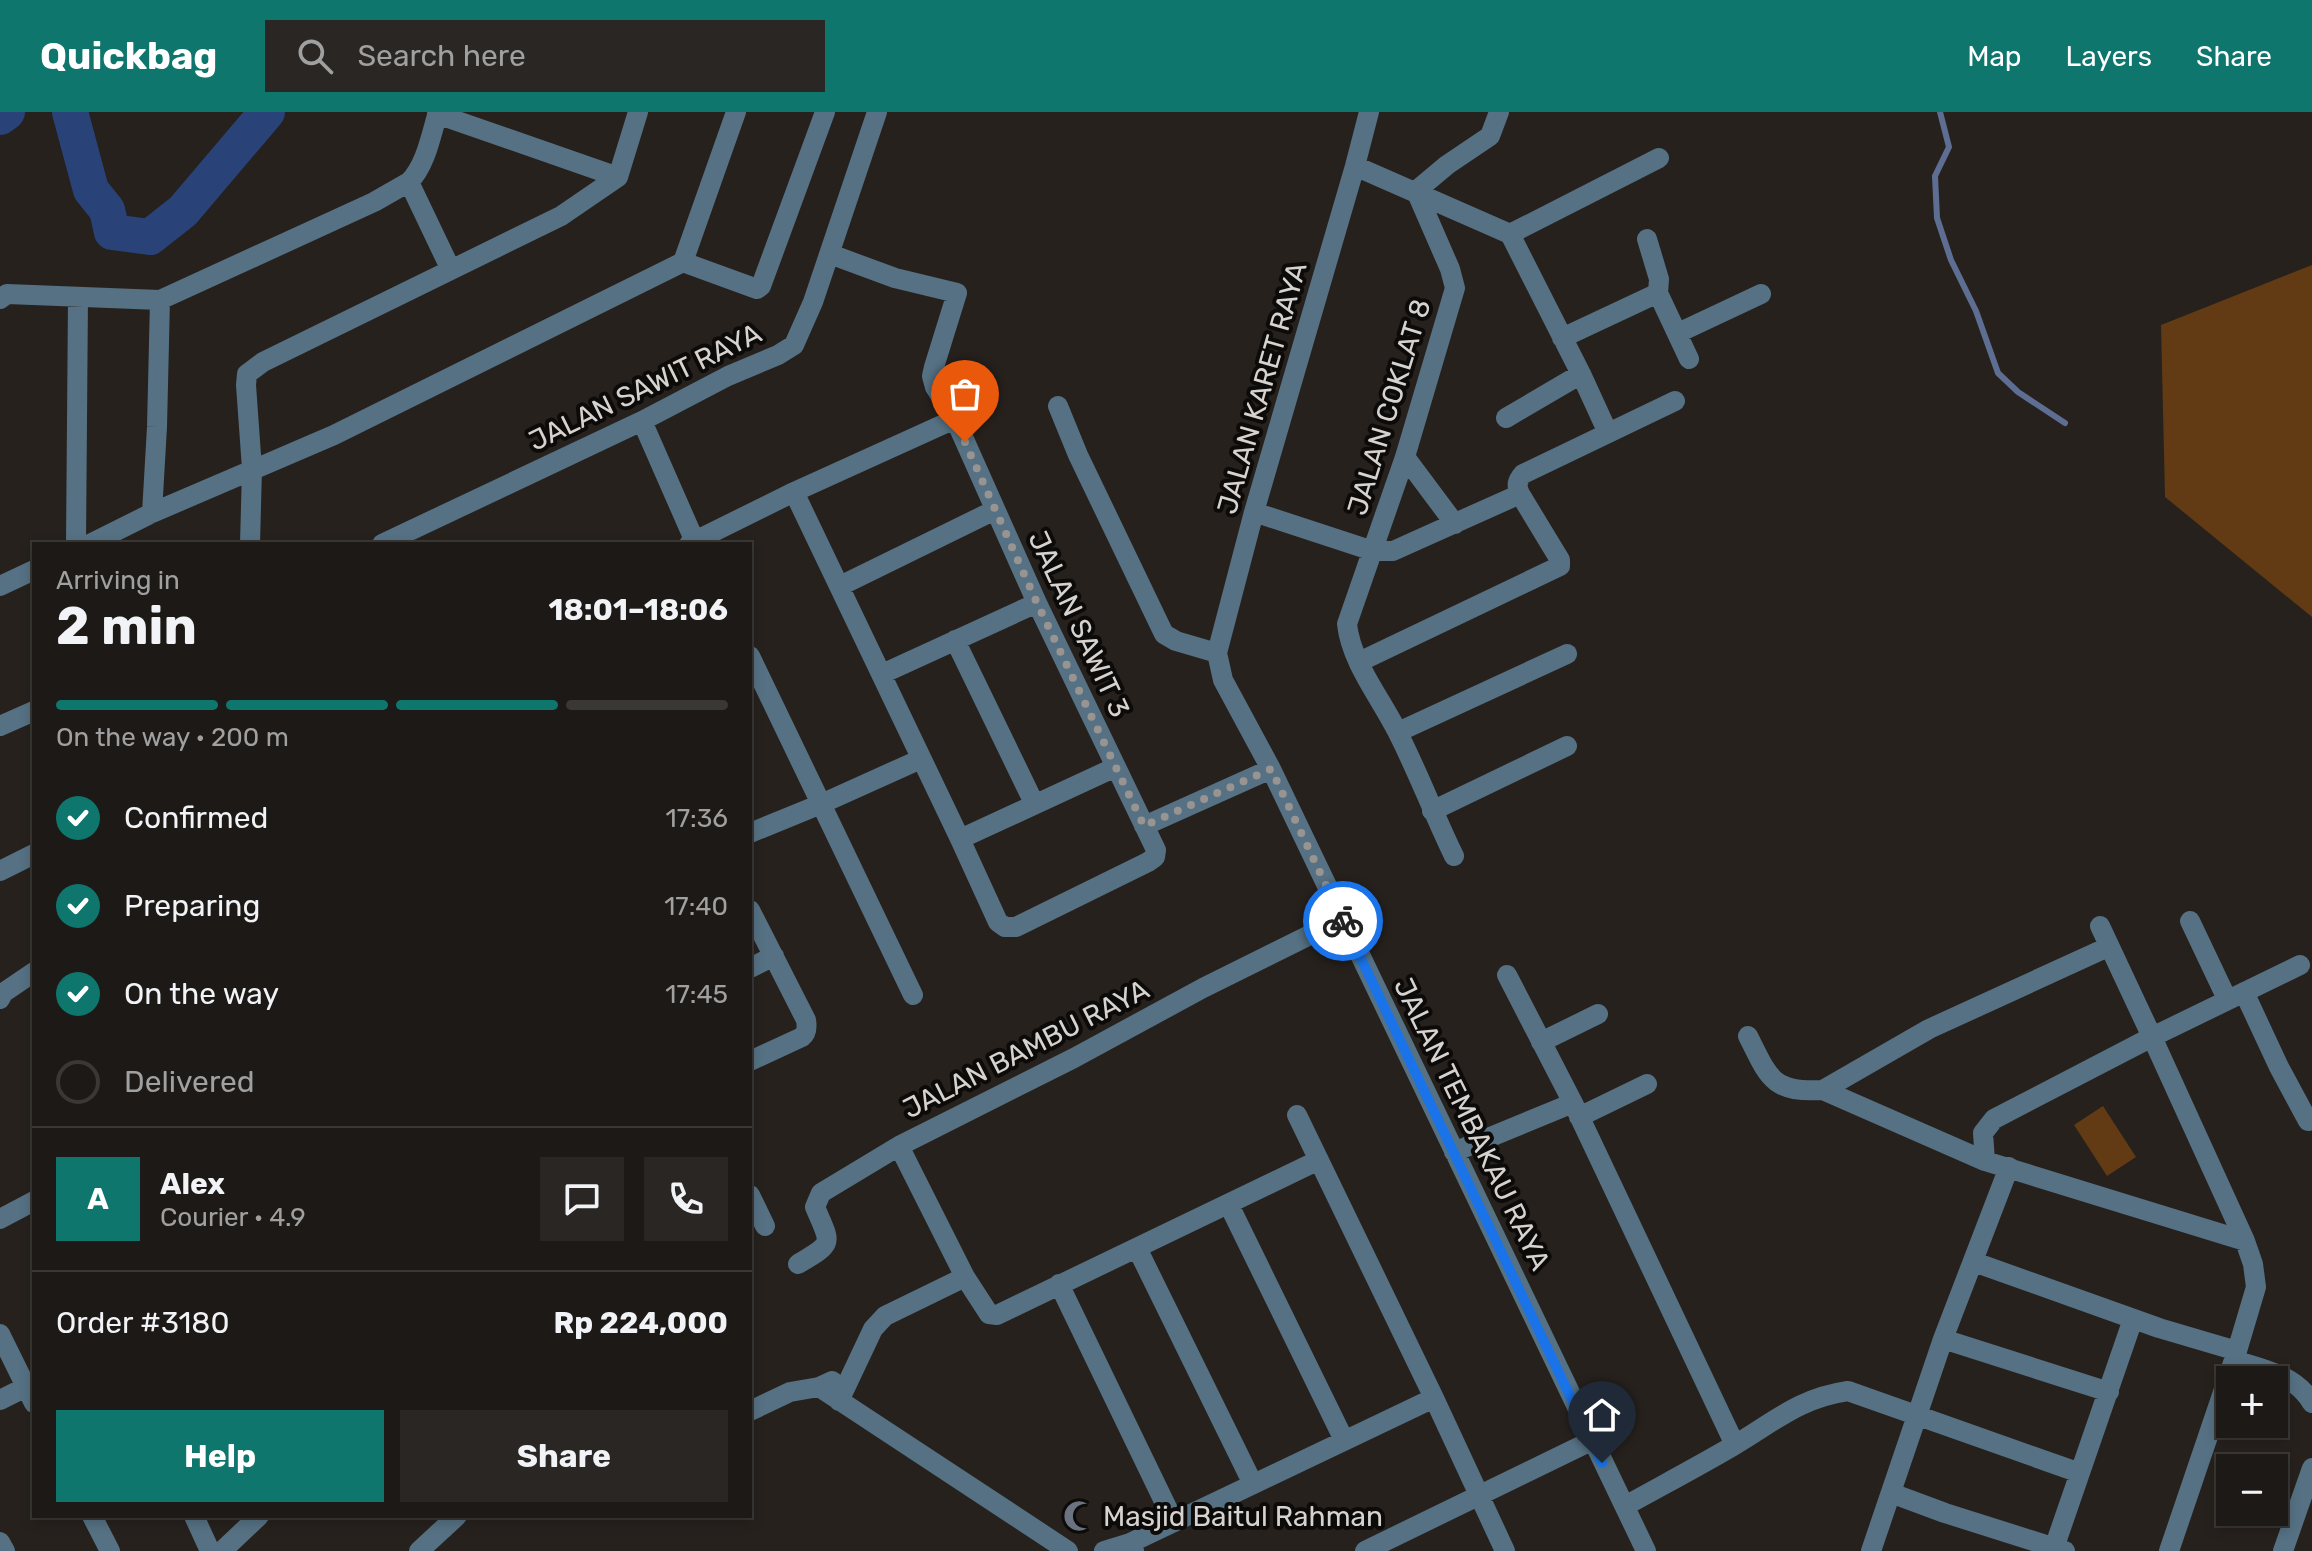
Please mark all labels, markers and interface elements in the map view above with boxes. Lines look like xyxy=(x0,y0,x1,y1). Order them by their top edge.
search box xyxy=(265,20,825,92)
text: Quickbag xyxy=(40,33,217,79)
icon: search xyxy=(293,34,337,78)
text: Search here xyxy=(357,38,526,74)
text: Map xyxy=(1967,40,2022,73)
text: Layers xyxy=(2066,40,2152,73)
text: Share xyxy=(2196,40,2272,73)
street label: JALAN KARET RAYA xyxy=(1210,258,1314,518)
street label: JALAN COKLAT 8 xyxy=(1340,295,1438,519)
street label: JALAN SAWIT RAYA xyxy=(523,316,767,458)
pin xyxy=(931,360,999,442)
icon: bag xyxy=(943,372,987,416)
street label: JALAN SAWIT 3 xyxy=(1021,526,1137,722)
text: Arriving in xyxy=(56,565,180,596)
text: 18:01–18:06 xyxy=(549,592,728,628)
text: 2 min xyxy=(56,595,197,657)
text: On the way · 200 m xyxy=(56,722,289,753)
icon: check xyxy=(56,796,100,840)
text: Confirmed xyxy=(124,800,268,836)
text: 17:36 xyxy=(666,803,728,834)
courier xyxy=(1303,881,1383,961)
icon: check xyxy=(56,884,100,928)
text: Preparing xyxy=(124,888,260,924)
text: 17:40 xyxy=(664,891,728,922)
icon: bike xyxy=(1321,899,1365,943)
icon: check xyxy=(56,972,100,1016)
street label: JALAN BAMBU RAYA xyxy=(898,973,1155,1125)
street label: JALAN TEMBAKAU RAYA xyxy=(1387,973,1557,1276)
text: On the way xyxy=(124,976,279,1012)
text: 17:45 xyxy=(665,979,728,1010)
text: Delivered xyxy=(124,1064,255,1100)
button: chat xyxy=(540,1157,624,1241)
button: phone xyxy=(644,1157,728,1241)
text: Alex xyxy=(160,1166,225,1202)
text: A xyxy=(87,1181,109,1217)
text: Courier · 4.9 xyxy=(160,1202,306,1233)
text: Order #3180 xyxy=(56,1305,229,1341)
text: Rp 224,000 xyxy=(553,1305,728,1341)
map controls xyxy=(2216,1366,2288,1526)
button: + xyxy=(2216,1366,2288,1438)
pin xyxy=(1568,1381,1636,1463)
icon: home xyxy=(1580,1393,1624,1437)
button: Help xyxy=(56,1410,384,1502)
button: Share xyxy=(400,1410,728,1502)
button: − xyxy=(2216,1454,2288,1526)
mosque icon: Masjid Baitul Rahman xyxy=(1062,1499,1096,1533)
place label: Masjid Baitul Rahman xyxy=(1103,1500,1383,1533)

